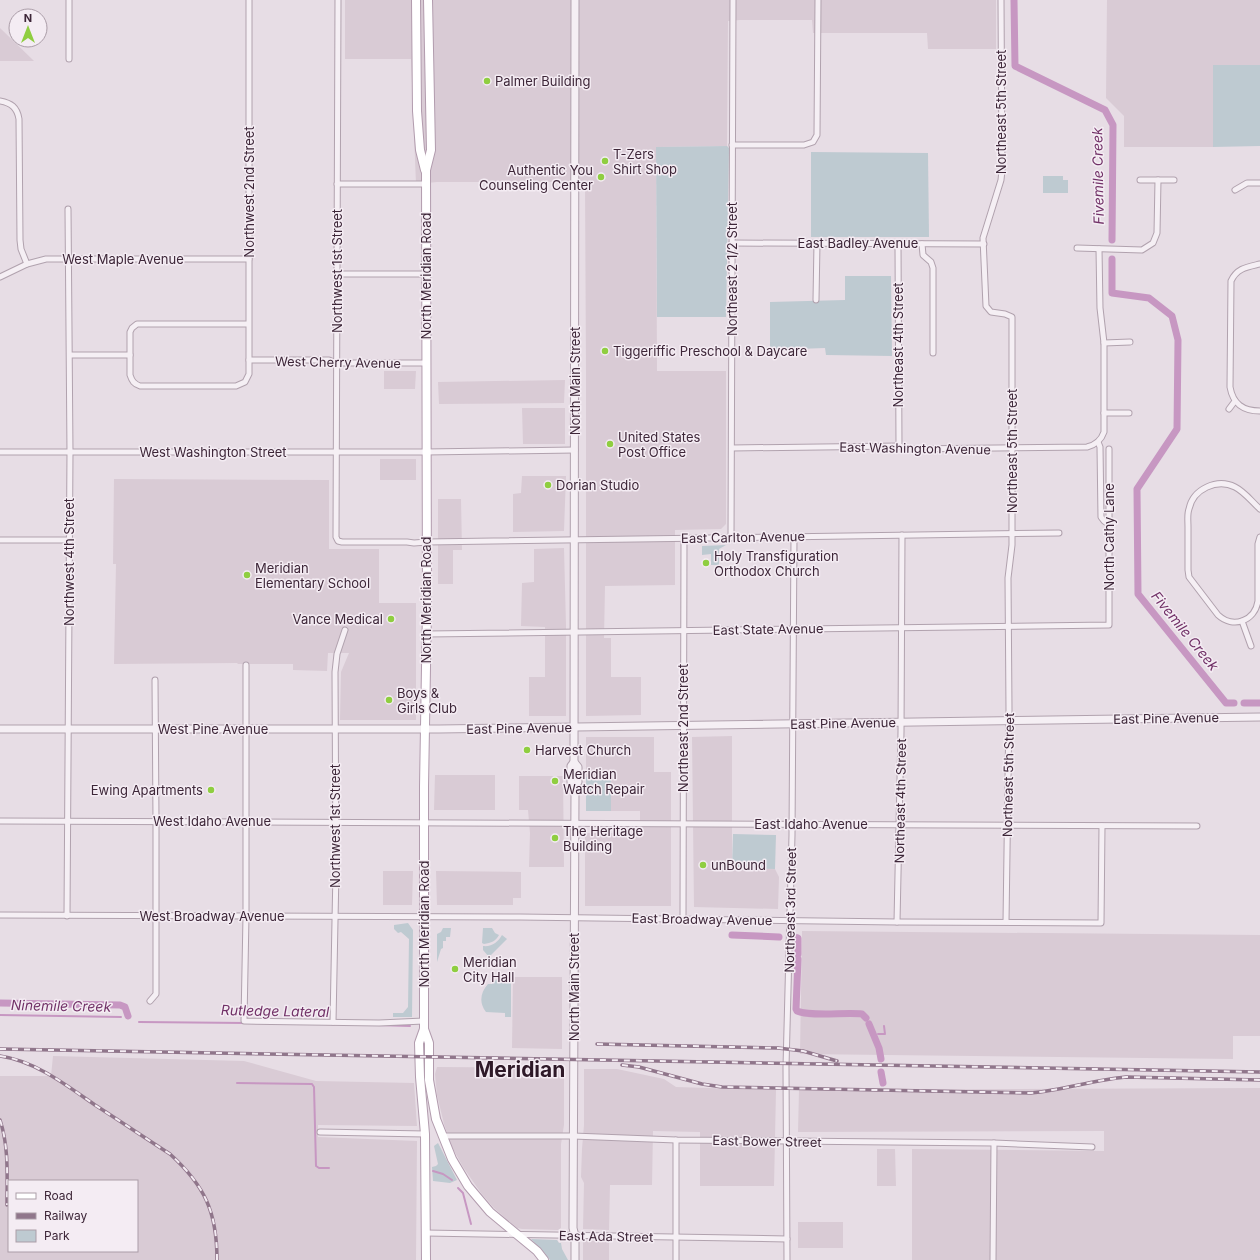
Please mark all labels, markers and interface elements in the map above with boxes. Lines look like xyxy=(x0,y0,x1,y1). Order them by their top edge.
north arrow xyxy=(8,8,48,48)
text: N xyxy=(24,11,32,25)
street label: Northeast 5th Street xyxy=(993,50,1009,174)
place label: Palmer Building xyxy=(495,73,591,89)
marker: Palmer Building xyxy=(482,76,492,86)
street label: Northwest 2nd Street xyxy=(241,126,257,258)
water label: Fivemile Creek xyxy=(1088,127,1107,225)
place label: T-Zers Shirt Shop xyxy=(613,146,677,177)
marker: T-Zers Shirt Shop xyxy=(600,156,610,166)
place label: Authentic You Counseling Center xyxy=(479,162,593,193)
marker: Authentic You Counseling Center xyxy=(596,172,606,182)
street label: Northeast 2 1/2 Street xyxy=(724,202,740,336)
street label: Northwest 1st Street xyxy=(329,209,345,333)
street label: North Meridian Road xyxy=(418,213,434,339)
street label: East Badley Avenue xyxy=(798,235,918,251)
street label: West Maple Avenue xyxy=(62,251,184,267)
street label: Northeast 4th Street xyxy=(890,282,906,408)
street label: North Main Street xyxy=(567,327,583,435)
place label: Tiggeriffic Preschool & Daycare xyxy=(613,343,807,359)
marker: Tiggeriffic Preschool & Daycare xyxy=(600,346,610,356)
street label: West Cherry Avenue xyxy=(275,353,401,371)
street label: Northeast 5th Street xyxy=(1004,389,1020,513)
place label: United States Post Office xyxy=(618,429,700,460)
marker: United States Post Office xyxy=(605,439,615,449)
street label: East Washington Avenue xyxy=(839,439,991,457)
street label: West Washington Street xyxy=(139,444,287,460)
place label: Dorian Studio xyxy=(556,477,639,493)
marker: Dorian Studio xyxy=(543,480,553,490)
street label: North Cathy Lane xyxy=(1101,483,1117,591)
street label: Northwest 4th Street xyxy=(61,498,77,626)
street label: East Carlton Avenue xyxy=(681,528,805,546)
street label: North Meridian Road xyxy=(418,537,434,663)
place label: Holy Transfiguration Orthodox Church xyxy=(714,548,839,579)
marker: Holy Transfiguration Orthodox Church xyxy=(701,558,711,568)
place label: Meridian Elementary School xyxy=(255,560,370,591)
marker: Meridian Elementary School xyxy=(242,570,252,580)
water label: Fivemile Creek xyxy=(1148,587,1223,674)
place label: Vance Medical xyxy=(293,611,383,627)
marker: Vance Medical xyxy=(386,614,396,624)
street label: East State Avenue xyxy=(712,620,824,638)
street label: Northeast 2nd Street xyxy=(675,664,691,792)
place label: Boys & Girls Club xyxy=(397,685,457,716)
marker: Boys & Girls Club xyxy=(384,695,394,705)
street label: East Pine Avenue xyxy=(1113,709,1219,727)
street label: Northeast 5th Street xyxy=(999,713,1017,837)
street label: East Pine Avenue xyxy=(790,714,896,732)
street label: East Pine Avenue xyxy=(466,719,572,737)
street label: West Pine Avenue xyxy=(158,721,268,737)
street label: Northeast 4th Street xyxy=(891,738,909,864)
place label: Harvest Church xyxy=(535,742,631,758)
marker: Harvest Church xyxy=(522,745,532,755)
street label: Northwest 1st Street xyxy=(327,764,343,888)
place label: Meridian Watch Repair xyxy=(563,766,645,797)
marker: Meridian Watch Repair xyxy=(550,776,560,786)
place label: Ewing Apartments xyxy=(91,782,203,798)
marker: Ewing Apartments xyxy=(206,785,216,795)
street label: West Idaho Avenue xyxy=(153,813,271,829)
street label: East Idaho Avenue xyxy=(754,816,868,832)
place label: The Heritage Building xyxy=(563,823,643,854)
marker: The Heritage Building xyxy=(550,833,560,843)
street label: Northeast 3rd Street xyxy=(781,847,799,973)
place label: unBound xyxy=(711,857,766,873)
marker: unBound xyxy=(698,860,708,870)
street label: North Meridian Road xyxy=(416,861,432,987)
street label: West Broadway Avenue xyxy=(139,908,285,924)
street label: East Broadway Avenue xyxy=(632,910,772,928)
street label: North Main Street xyxy=(566,933,582,1041)
place label: Meridian City Hall xyxy=(463,954,517,985)
marker: Meridian City Hall xyxy=(450,964,460,974)
water label: Ninemile Creek xyxy=(11,996,112,1015)
water label: Rutledge Lateral xyxy=(221,1001,330,1020)
district label: Meridian xyxy=(475,1057,565,1082)
street label: East Bower Street xyxy=(712,1132,822,1150)
legend xyxy=(8,1180,138,1252)
text: Road xyxy=(44,1188,73,1203)
text: Railway xyxy=(44,1208,88,1223)
street label: East Ada Street xyxy=(559,1227,653,1245)
text: Park xyxy=(44,1228,70,1243)

